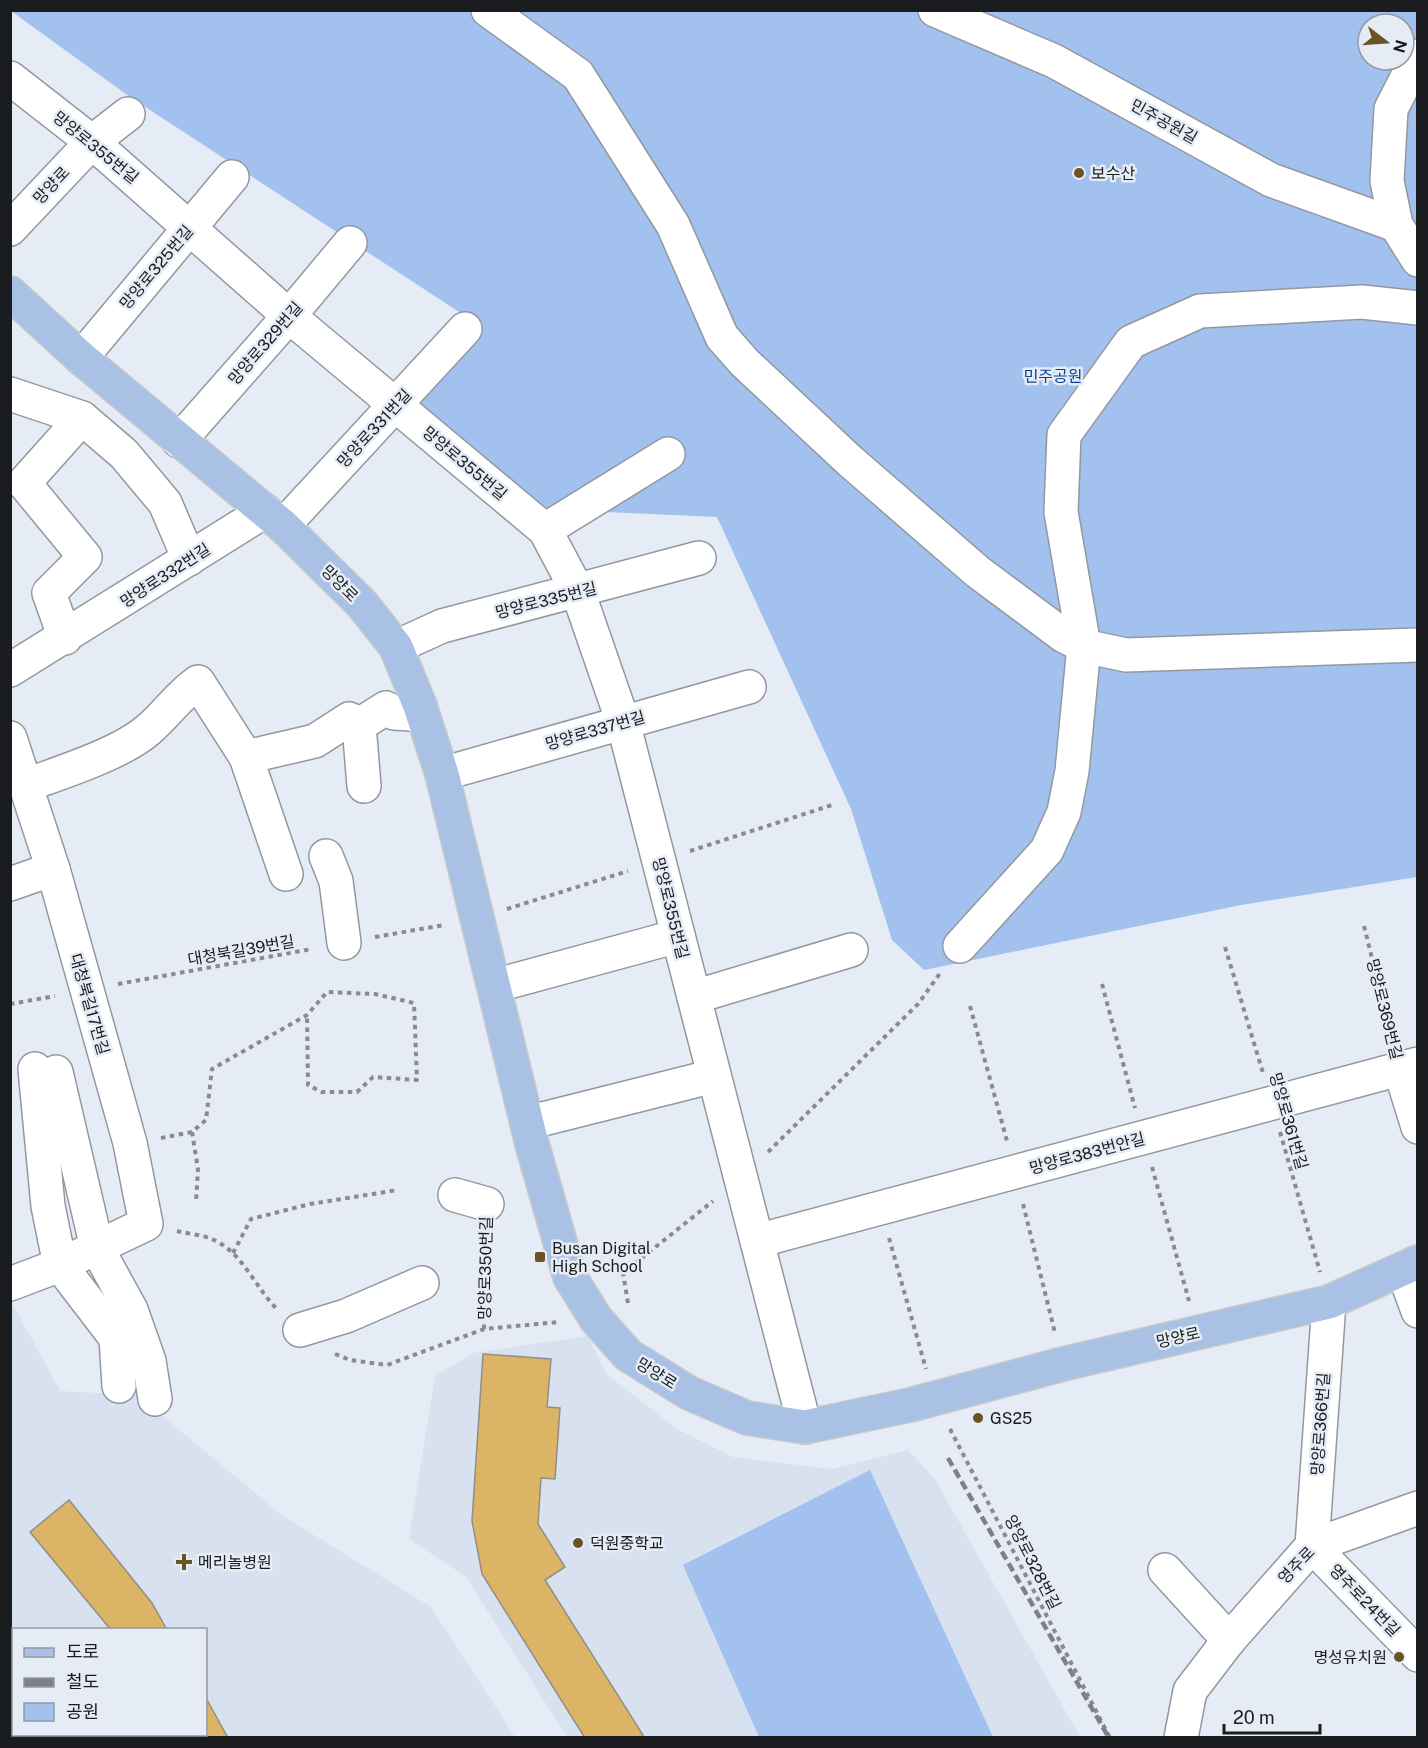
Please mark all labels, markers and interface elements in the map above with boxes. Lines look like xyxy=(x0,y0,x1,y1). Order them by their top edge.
north arrow xyxy=(1356,12,1416,72)
text: N xyxy=(1389,37,1411,55)
street label: 민주공원길 xyxy=(1127,95,1201,148)
street label: 망양로355번길 xyxy=(49,107,143,187)
street label: 망양로 xyxy=(29,162,73,208)
place label: 보수산 xyxy=(1091,164,1135,183)
marker: 보수산 xyxy=(1072,166,1086,180)
street label: 망양로325번길 xyxy=(116,222,197,313)
street label: 망양로329번길 xyxy=(224,298,306,389)
park label: 민주공원 xyxy=(1024,367,1082,386)
street label: 망양로331번길 xyxy=(333,385,415,471)
street label: 망양로355번길 xyxy=(419,423,511,504)
street label: 망양로332번길 xyxy=(117,539,214,611)
street label: 망양로 xyxy=(317,561,362,606)
street label: 망양로335번길 xyxy=(493,579,599,622)
street label: 망양로337번길 xyxy=(543,707,647,754)
street label: 망양로355번길 xyxy=(649,855,692,961)
street label: 대청북길39번길 xyxy=(186,932,296,969)
street label: 대청북길17번길 xyxy=(66,951,113,1057)
street label: 망양로369번길 xyxy=(1363,957,1406,1062)
street label: 망양로361번길 xyxy=(1266,1070,1311,1172)
street label: 망양로383번안길 xyxy=(1027,1129,1147,1178)
street label: 망양로350번길 xyxy=(475,1216,496,1320)
place label: Busan Digital High School xyxy=(552,1239,651,1276)
marker: Busan Digital High School xyxy=(533,1250,547,1264)
street label: 망양로 xyxy=(1154,1323,1202,1352)
street label: 망양로 xyxy=(633,1354,681,1393)
street label: 망양로366번길 xyxy=(1307,1372,1334,1476)
place label: GS25 xyxy=(990,1409,1032,1428)
marker: GS25 xyxy=(971,1411,985,1425)
street label: 양양로328번길 xyxy=(1001,1512,1065,1613)
place label: 덕원중학교 xyxy=(590,1534,664,1553)
marker: 덕원중학교 xyxy=(571,1536,585,1550)
street label: 영주로 xyxy=(1274,1543,1319,1588)
marker: 메리놀병원 xyxy=(175,1553,193,1571)
place label: 메리놀병원 xyxy=(198,1553,272,1572)
street label: 영주로24번길 xyxy=(1325,1560,1404,1640)
legend xyxy=(12,1628,207,1736)
text: 도로 xyxy=(66,1641,99,1662)
place label: 명성유치원 xyxy=(1313,1648,1387,1667)
marker: 명성유치원 xyxy=(1392,1650,1406,1664)
text: 철도 xyxy=(66,1671,99,1692)
scale bar xyxy=(1224,1697,1320,1735)
text: 공원 xyxy=(66,1701,99,1722)
text: 20 m xyxy=(1233,1707,1275,1728)

